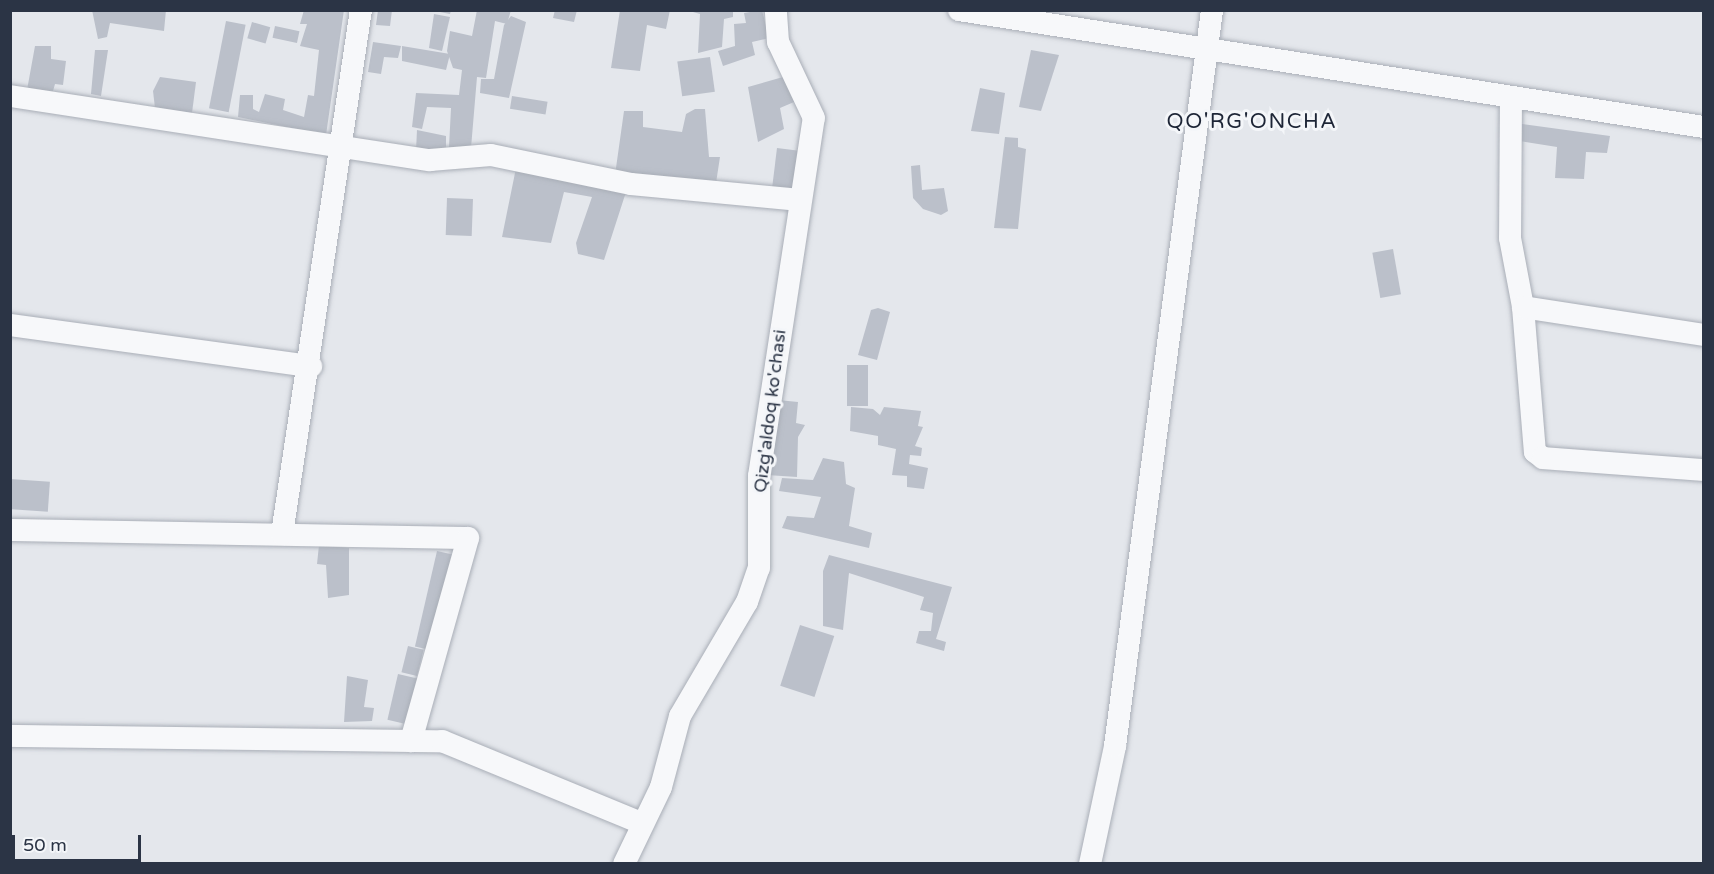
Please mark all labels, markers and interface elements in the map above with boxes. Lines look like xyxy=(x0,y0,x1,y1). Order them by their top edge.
district label: QO'RG'ONCHA xyxy=(1167,109,1337,135)
street label: Qizg'aldoq ko'chasi xyxy=(749,328,791,494)
scale bar xyxy=(15,823,144,861)
text: 50 m xyxy=(23,834,67,856)

